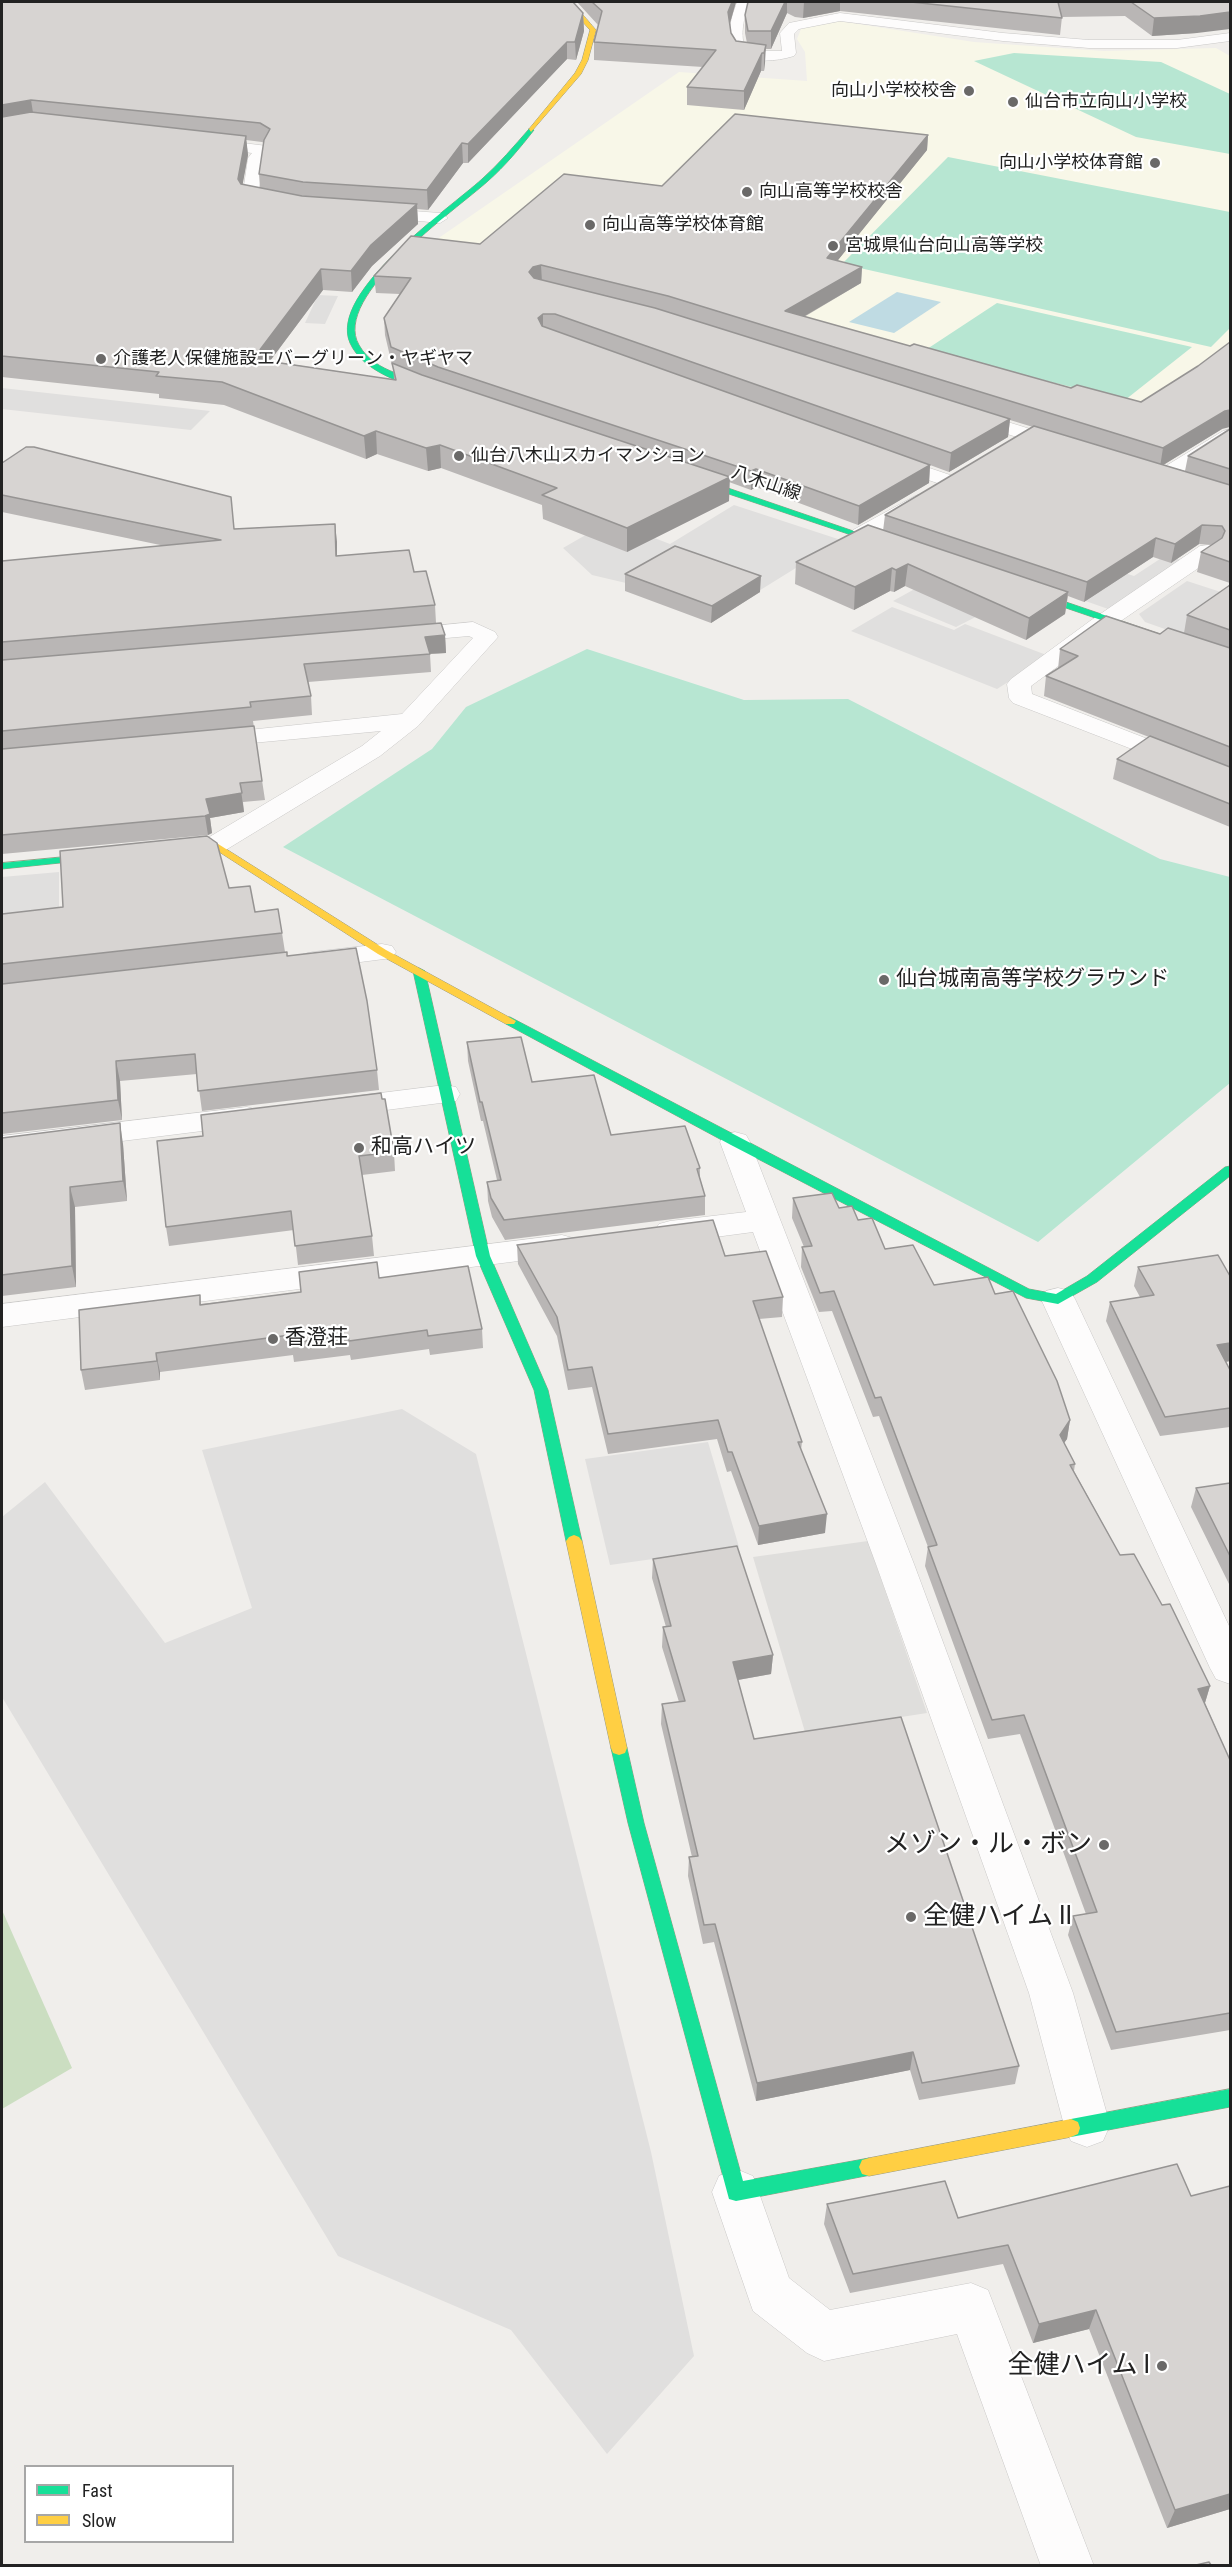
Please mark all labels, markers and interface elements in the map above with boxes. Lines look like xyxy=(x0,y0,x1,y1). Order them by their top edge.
place label: 向山小学校校舎 xyxy=(831,80,957,102)
marker: 向山小学校校舎 xyxy=(962,84,976,98)
place label: 仙台市立向山小学校 xyxy=(1025,91,1187,113)
marker: 仙台市立向山小学校 xyxy=(1006,95,1020,109)
place label: 向山小学校体育館 xyxy=(999,152,1143,174)
marker: 向山小学校体育館 xyxy=(1148,156,1162,170)
place label: 向山高等学校校舎 xyxy=(759,181,903,203)
marker: 向山高等学校校舎 xyxy=(740,185,754,199)
place label: 向山高等学校体育館 xyxy=(602,214,764,236)
marker: 向山高等学校体育館 xyxy=(583,218,597,232)
place label: 宮城県仙台向山高等学校 xyxy=(845,235,1043,257)
marker: 宮城県仙台向山高等学校 xyxy=(826,239,840,253)
place label: 介護老人保健施設エバーグリーン・ヤギヤマ xyxy=(113,348,473,370)
marker: 介護老人保健施設エバーグリーン・ヤギヤマ xyxy=(94,352,108,366)
place label: 仙台八木山スカイマンション xyxy=(471,445,705,467)
marker: 仙台八木山スカイマンション xyxy=(452,449,466,463)
street label: 八木山線 xyxy=(728,462,804,506)
place label: 仙台城南高等学校グラウンド xyxy=(896,967,1169,993)
marker: 仙台城南高等学校グラウンド xyxy=(877,973,891,987)
place label: 和高ハイツ xyxy=(371,1135,476,1161)
marker: 和高ハイツ xyxy=(352,1141,366,1155)
place label: 香澄荘 xyxy=(285,1326,348,1352)
marker: 香澄荘 xyxy=(266,1332,280,1346)
place label: メゾン・ル・ボン xyxy=(884,1829,1092,1861)
marker: メゾン・ル・ボン xyxy=(1097,1838,1111,1852)
place label: 全健ハイム II xyxy=(923,1901,1072,1933)
marker: 全健ハイム II xyxy=(904,1910,918,1924)
place label: 全健ハイム I xyxy=(1008,2350,1150,2382)
marker: 全健ハイム I xyxy=(1155,2359,1169,2373)
legend xyxy=(24,2465,234,2543)
text: Fast xyxy=(82,2480,113,2501)
text: Slow xyxy=(82,2510,116,2531)

